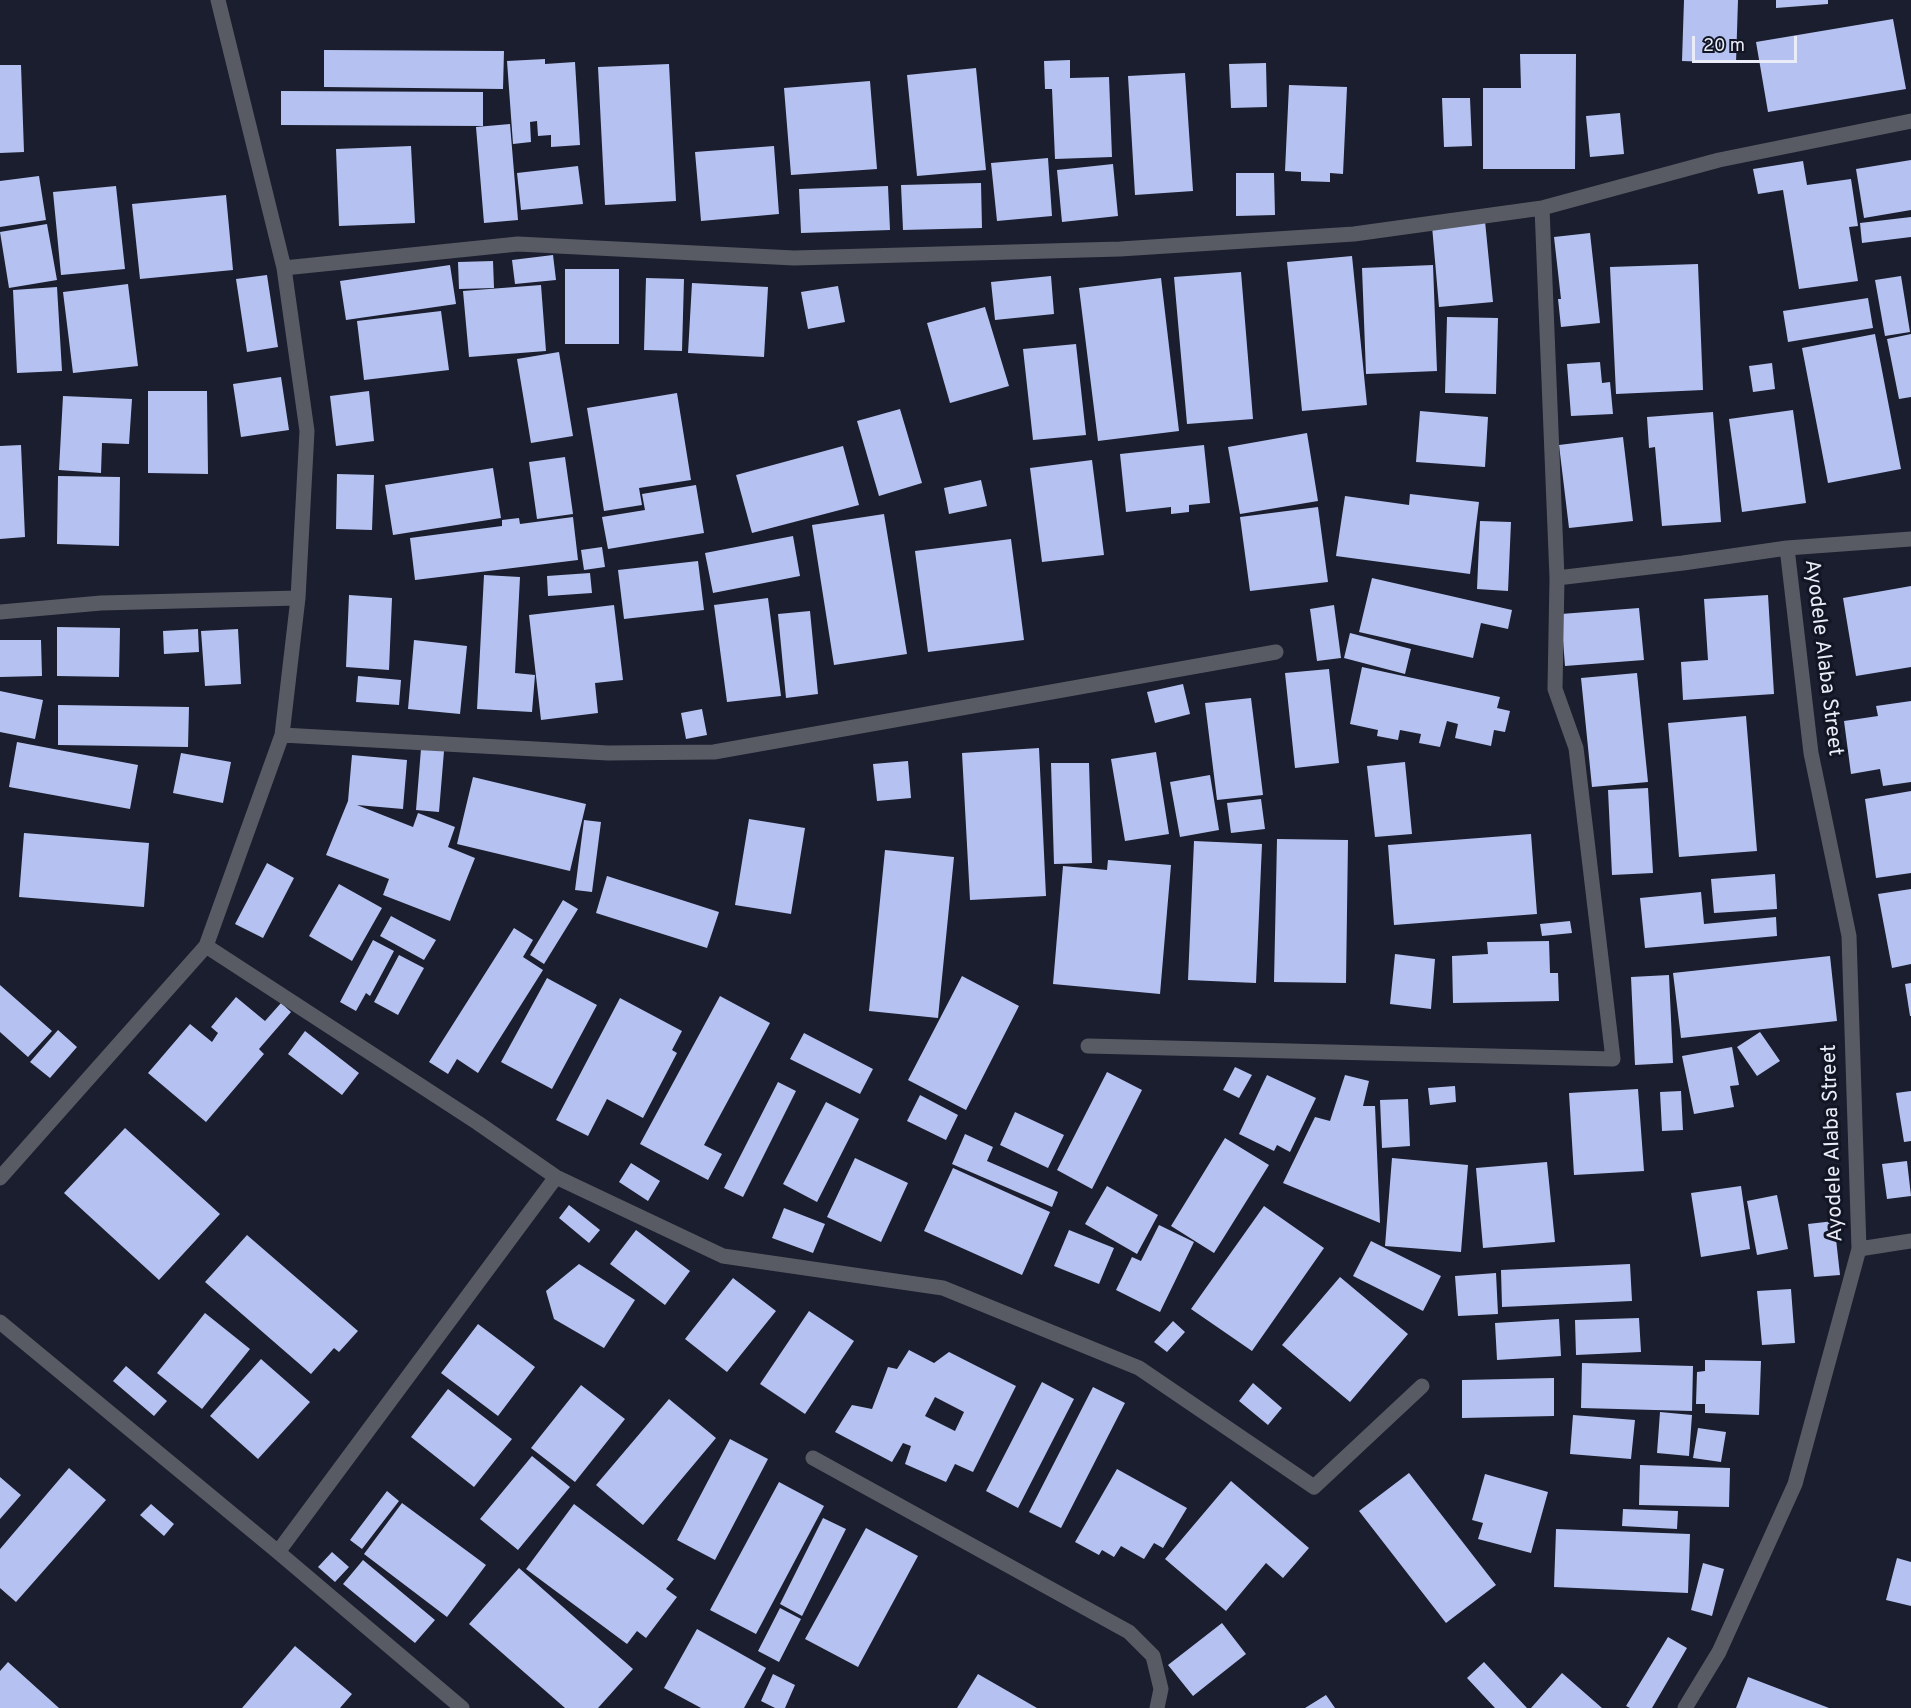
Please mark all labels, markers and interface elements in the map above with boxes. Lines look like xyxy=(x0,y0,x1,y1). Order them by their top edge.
scale bar xyxy=(1695,24,1800,62)
text: 20 m xyxy=(1703,35,1745,58)
street label: Ayodele Alaba Street xyxy=(1797,558,1847,758)
street label: Ayodele Alaba Street xyxy=(1818,1044,1850,1242)

